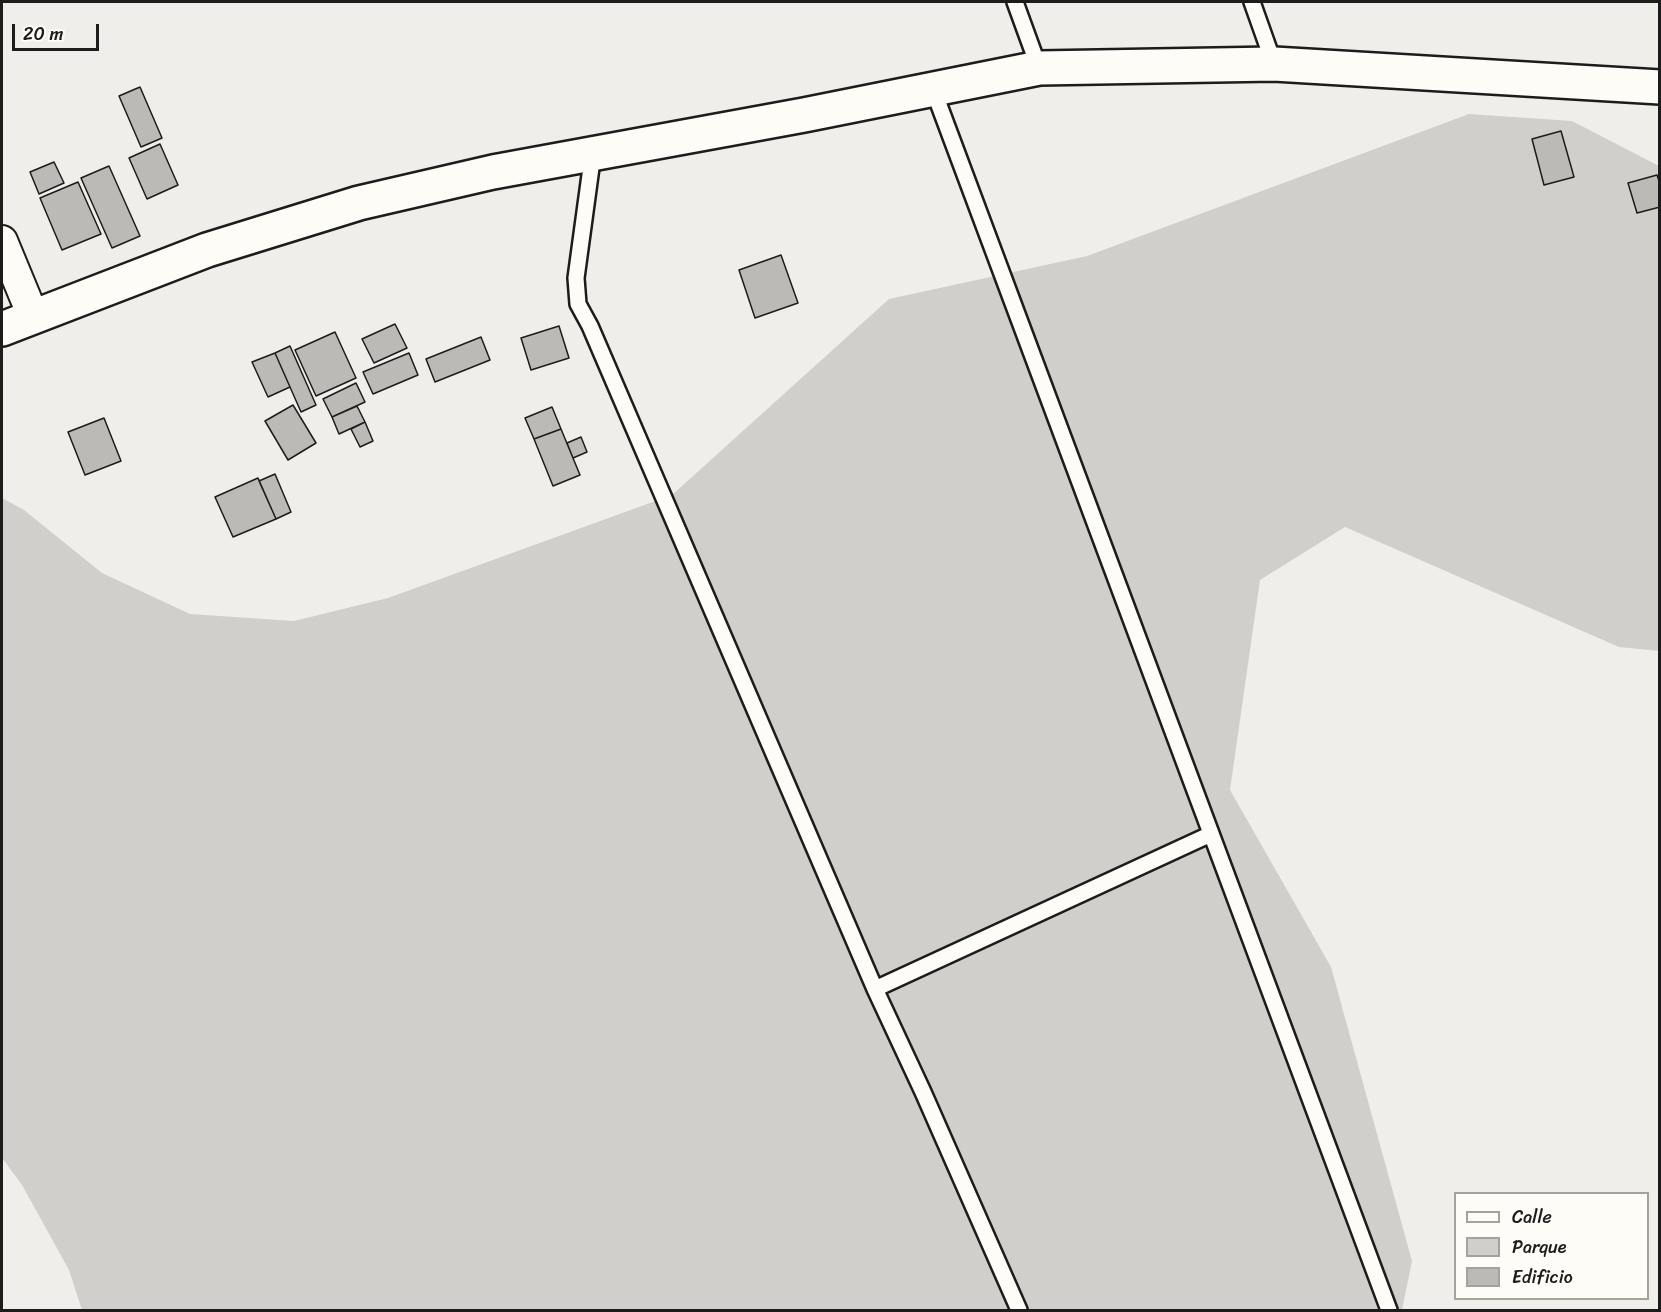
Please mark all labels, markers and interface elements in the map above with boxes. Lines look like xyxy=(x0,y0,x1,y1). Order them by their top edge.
scale bar xyxy=(15,12,102,50)
text: 20 m xyxy=(23,18,63,50)
legend xyxy=(1454,1192,1649,1300)
text: Calle xyxy=(1512,1201,1552,1233)
text: Parque xyxy=(1512,1231,1566,1263)
text: Edificio xyxy=(1512,1261,1573,1293)

